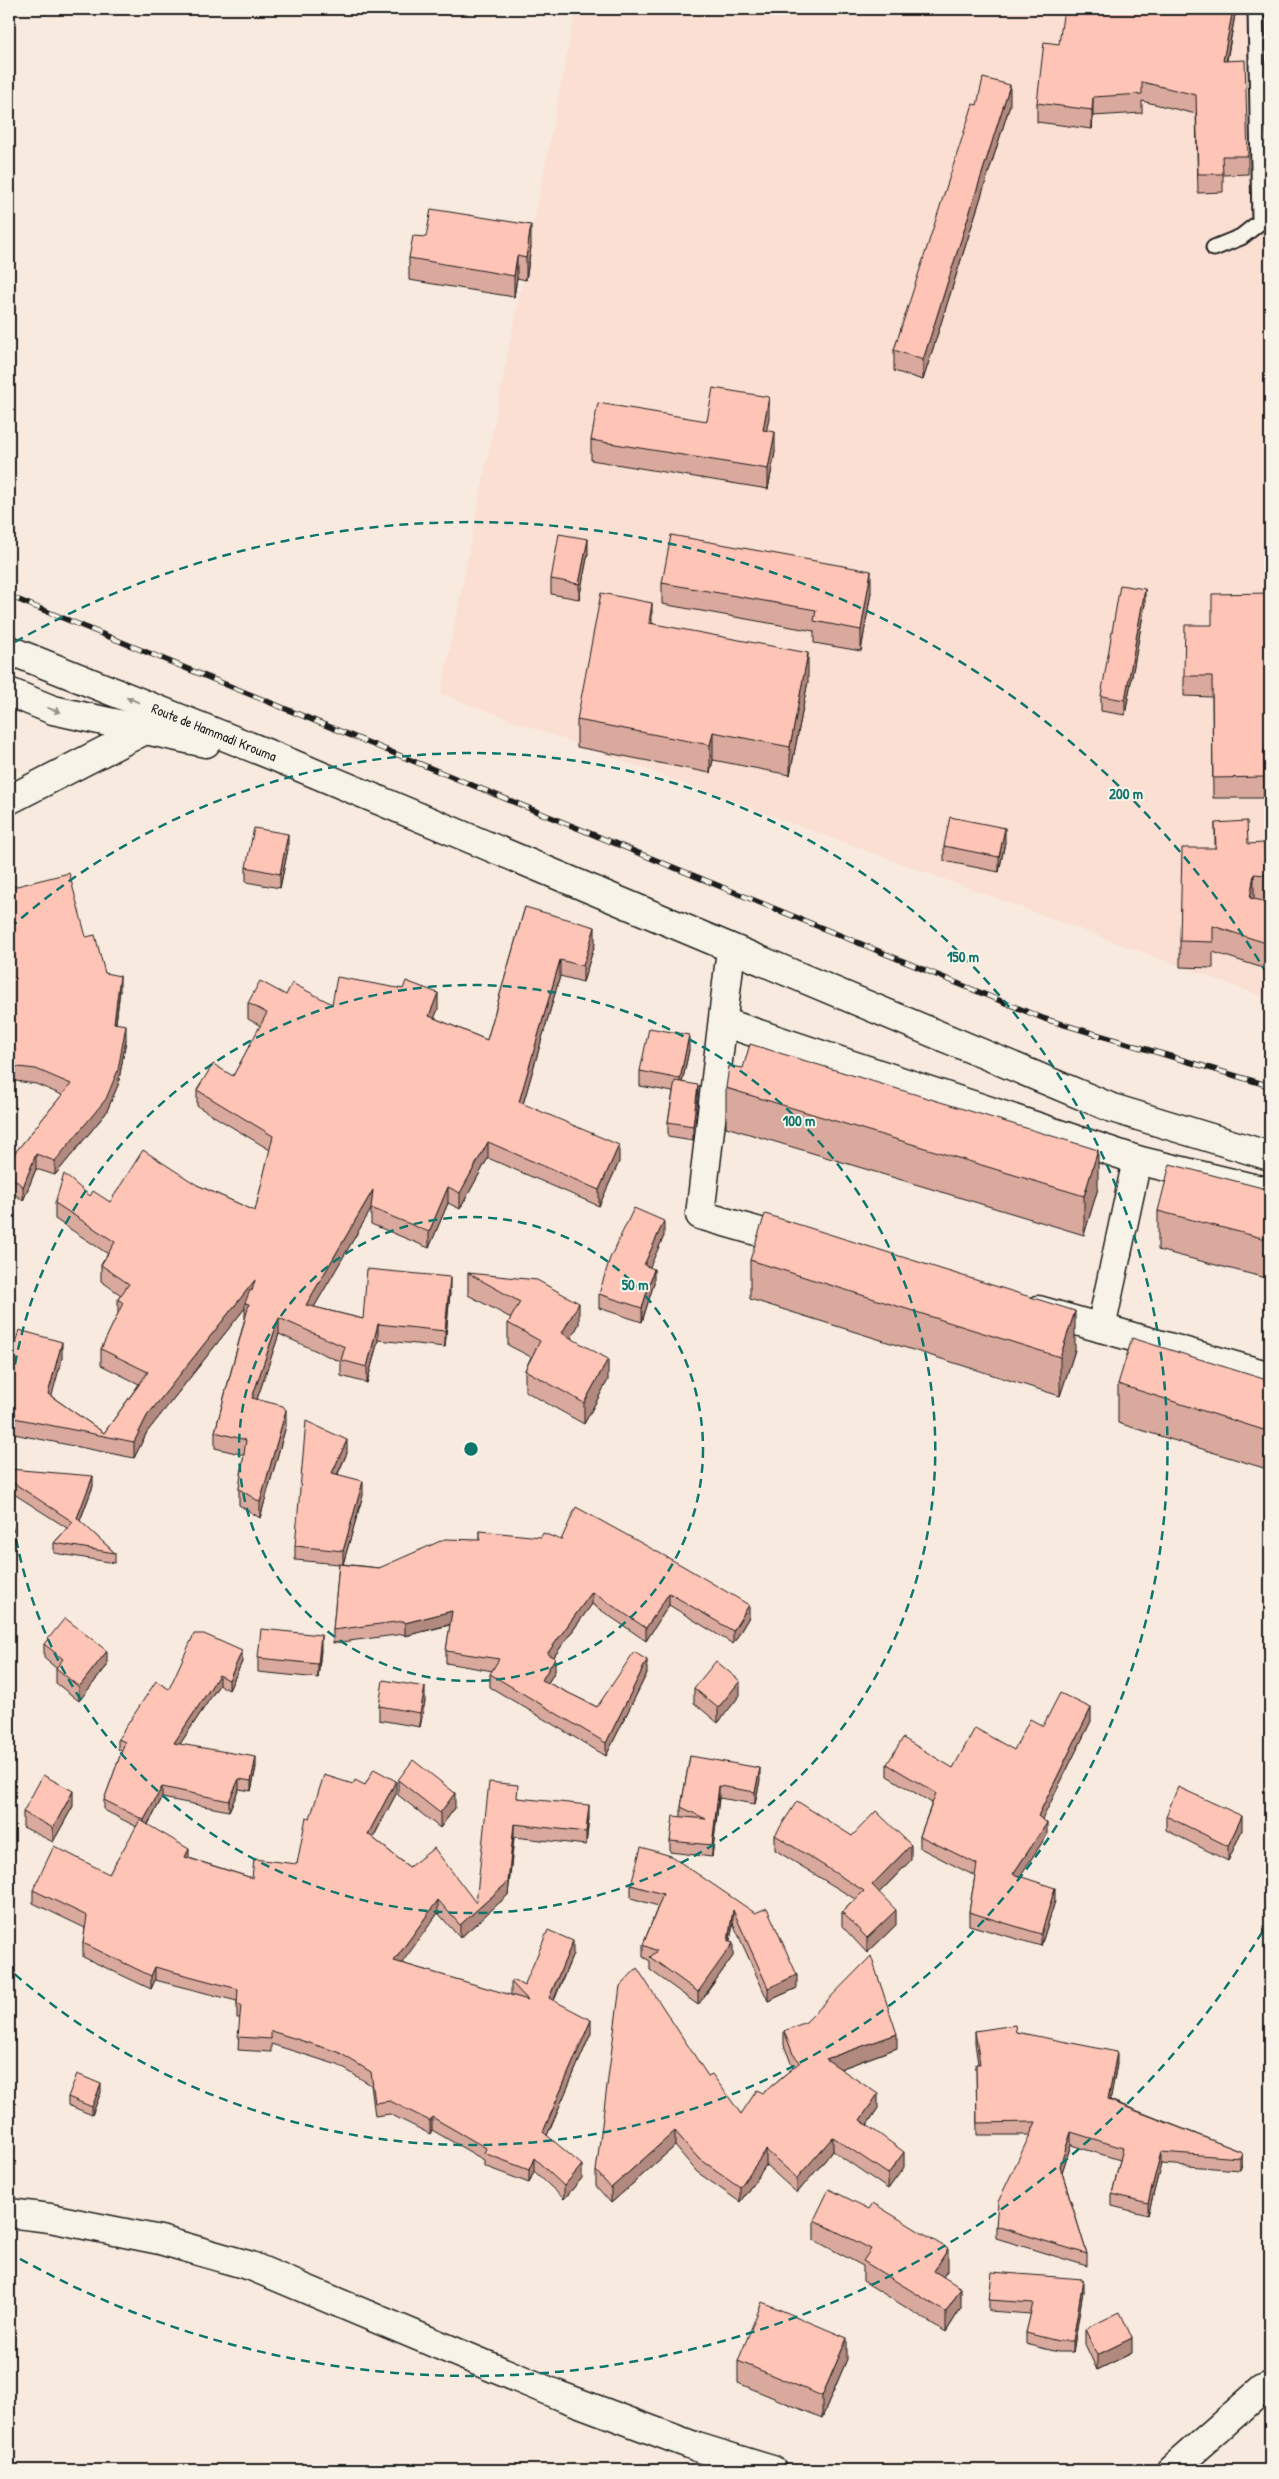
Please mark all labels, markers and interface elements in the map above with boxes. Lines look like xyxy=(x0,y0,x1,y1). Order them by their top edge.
one-way arrow xyxy=(125,696,140,704)
street label: Route de Hammadi Krouma xyxy=(149,698,280,765)
one-way arrow xyxy=(47,706,62,714)
text: 200 m xyxy=(1109,783,1143,804)
text: 150 m xyxy=(947,946,979,967)
text: 100 m xyxy=(783,1110,815,1131)
text: 50 m xyxy=(622,1274,648,1295)
centre of rings xyxy=(462,1440,480,1458)

